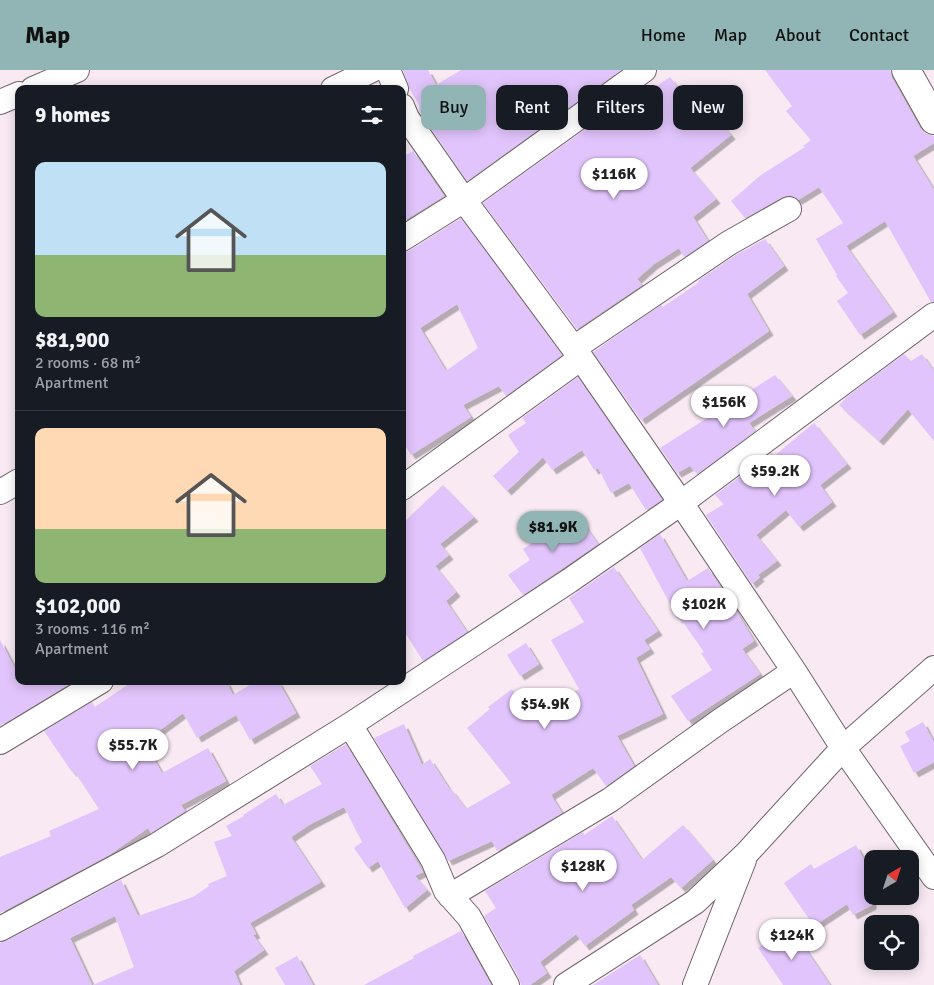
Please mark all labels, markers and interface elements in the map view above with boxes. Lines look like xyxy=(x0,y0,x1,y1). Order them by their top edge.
text: Map xyxy=(25,20,70,50)
text: Home xyxy=(641,24,686,46)
text: Map xyxy=(714,24,747,46)
text: About xyxy=(775,24,821,46)
text: Contact xyxy=(849,24,909,46)
chip: Buy xyxy=(421,85,486,130)
chip: Rent xyxy=(496,85,568,130)
chip: Filters xyxy=(578,85,663,130)
chip: New xyxy=(673,85,743,130)
icon: filters xyxy=(358,101,386,129)
text: 9 homes xyxy=(35,102,110,128)
pin: $116K xyxy=(579,158,649,200)
text: $116K xyxy=(592,164,636,184)
icon: home xyxy=(166,195,256,285)
text: $81,900 xyxy=(35,327,109,353)
text: 2 rooms · 68 m² xyxy=(35,353,141,373)
text: Apartment xyxy=(35,373,108,393)
pin: $156K xyxy=(689,386,759,428)
text: $156K xyxy=(702,392,746,412)
pin: $59.2K xyxy=(734,454,816,497)
icon: home xyxy=(166,460,256,550)
text: $59.2K xyxy=(750,461,800,481)
pin: $81.9K xyxy=(512,510,594,553)
text: $81.9K xyxy=(528,517,578,537)
pin: $102K xyxy=(669,588,739,630)
text: $102,000 xyxy=(35,593,121,619)
text: $102K xyxy=(682,594,726,614)
text: 3 rooms · 116 m² xyxy=(35,619,150,639)
text: Apartment xyxy=(35,639,108,659)
pin: $54.9K xyxy=(504,688,586,730)
text: $54.9K xyxy=(520,694,570,714)
pin: $55.7K xyxy=(92,728,174,771)
text: $55.7K xyxy=(108,735,158,755)
pin: $128K xyxy=(548,850,618,892)
north arrow xyxy=(864,850,919,905)
map controls xyxy=(864,850,919,970)
text: $128K xyxy=(561,856,605,876)
button: locate xyxy=(864,915,919,970)
pin: $124K xyxy=(757,918,827,961)
text: $124K xyxy=(770,925,814,945)

